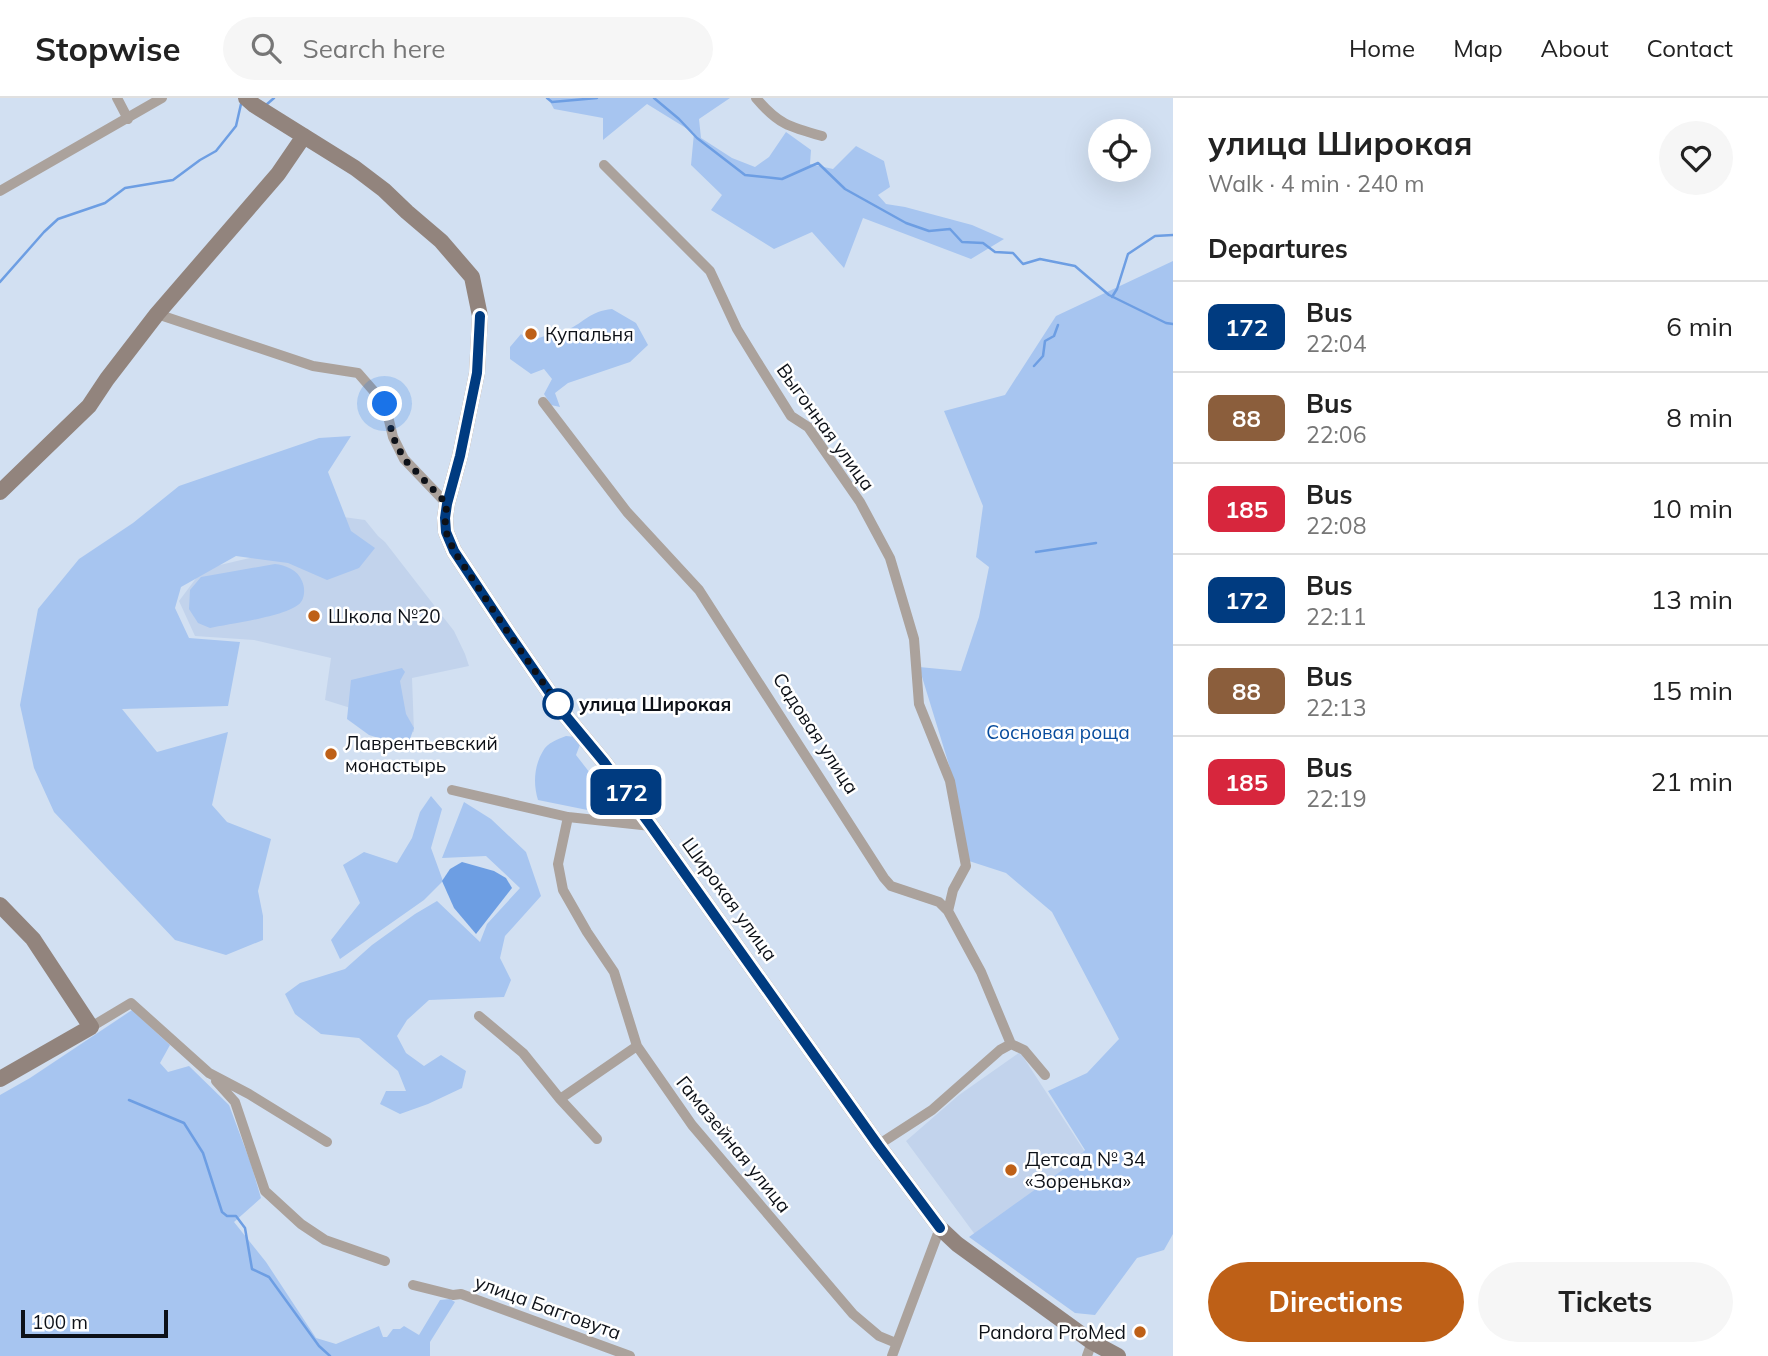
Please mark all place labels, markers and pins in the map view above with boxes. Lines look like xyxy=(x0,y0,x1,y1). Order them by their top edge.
place label: Купальня xyxy=(545,322,634,346)
marker: Купальня xyxy=(523,326,539,342)
place label: Школа №20 xyxy=(328,604,441,628)
marker: Школа №20 xyxy=(306,608,322,624)
marker: улица Широкая xyxy=(543,689,573,719)
place label: улица Широкая xyxy=(579,692,731,716)
place label: Лаврентьевский монастырь xyxy=(345,731,498,777)
marker: Лаврентьевский монастырь xyxy=(323,746,339,762)
place label: Детсад № 34 «Зоренька» xyxy=(1025,1147,1145,1193)
marker: Детсад № 34 «Зоренька» xyxy=(1003,1162,1019,1178)
place label: Pandora ProMed xyxy=(978,1320,1126,1344)
marker: Pandora ProMed xyxy=(1132,1324,1148,1340)

